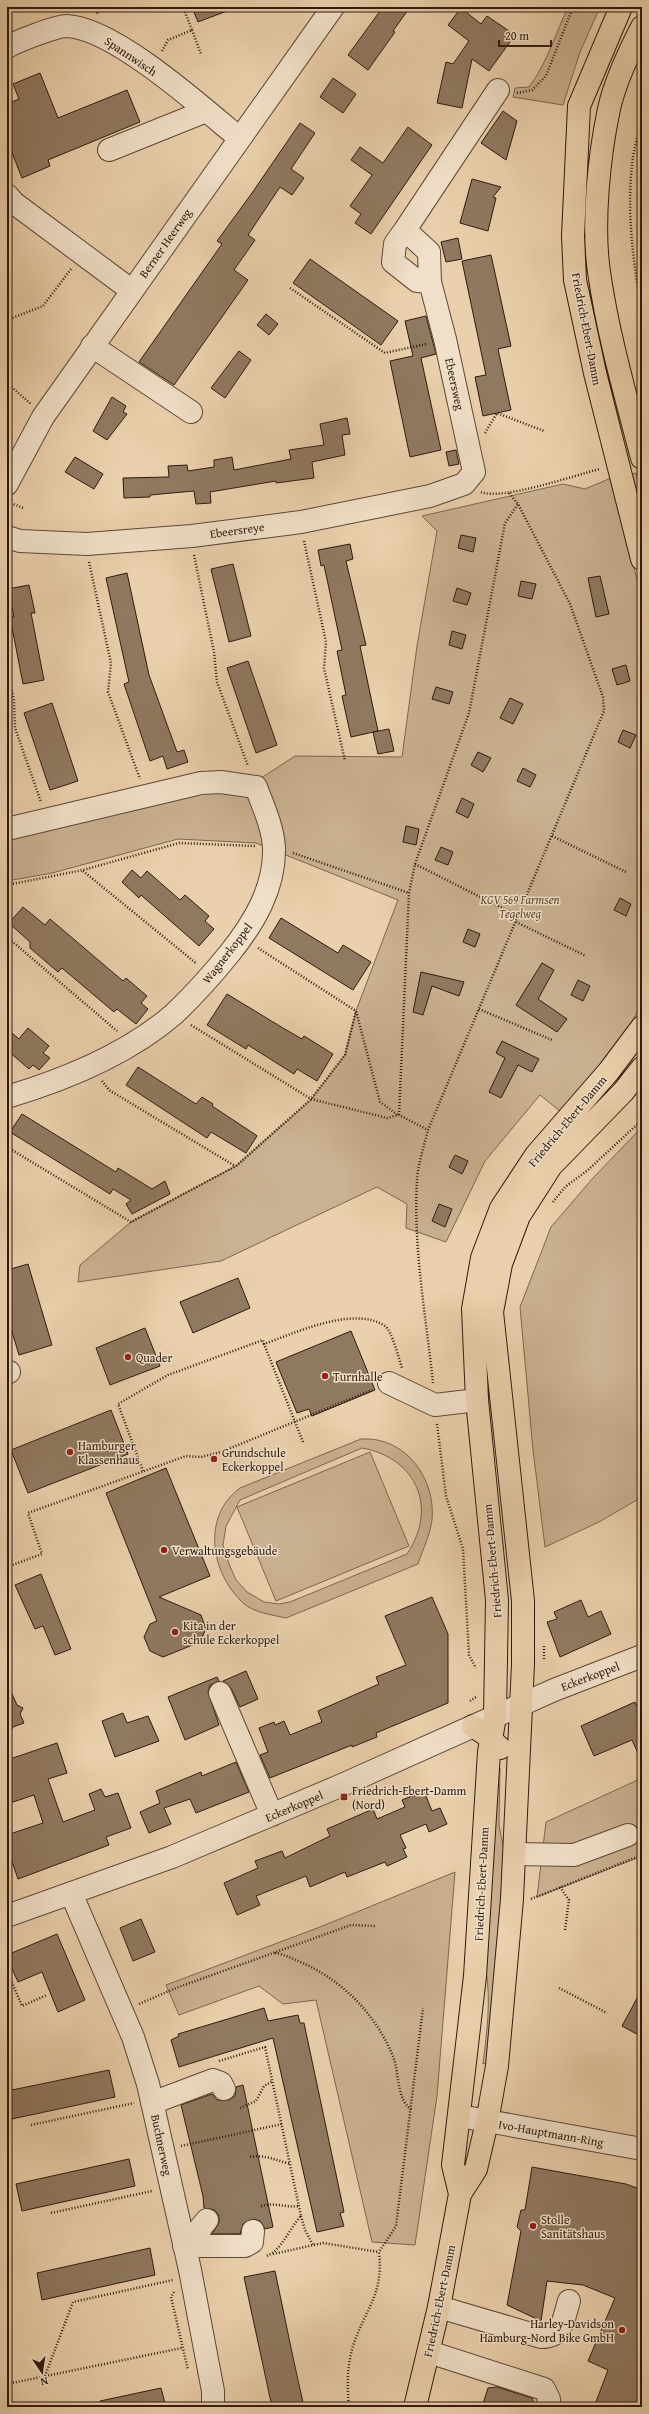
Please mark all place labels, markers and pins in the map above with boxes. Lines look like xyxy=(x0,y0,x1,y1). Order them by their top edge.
place label: Quader xyxy=(136,1349,172,1366)
marker: Quader xyxy=(123,1352,133,1362)
place label: Turnhalle xyxy=(333,1368,383,1385)
marker: Turnhalle xyxy=(320,1371,330,1381)
place label: Hamburger Klassenhaus xyxy=(78,1437,140,1468)
place label: Grundschule Eckerkoppel xyxy=(222,1444,286,1475)
marker: Hamburger Klassenhaus xyxy=(65,1447,75,1457)
marker: Grundschule Eckerkoppel xyxy=(209,1454,219,1464)
place label: Verwaltungsgebäude xyxy=(172,1542,278,1559)
marker: Verwaltungsgebäude xyxy=(159,1545,169,1555)
place label: Kita in der schule Eckerkoppel xyxy=(183,1617,280,1648)
marker: Kita in der schule Eckerkoppel xyxy=(170,1627,180,1637)
place label: Friedrich-Ebert-Damm (Nord) xyxy=(352,1782,466,1813)
marker: Friedrich-Ebert-Damm (Nord) xyxy=(339,1792,349,1802)
place label: Stolle Sanitätshaus xyxy=(541,2211,605,2242)
marker: Stolle Sanitätshaus xyxy=(528,2221,538,2231)
place label: Harley-Davidson Hamburg-Nord Bike GmbH xyxy=(480,2315,614,2346)
marker: Harley-Davidson Hamburg-Nord Bike GmbH xyxy=(617,2325,627,2335)

